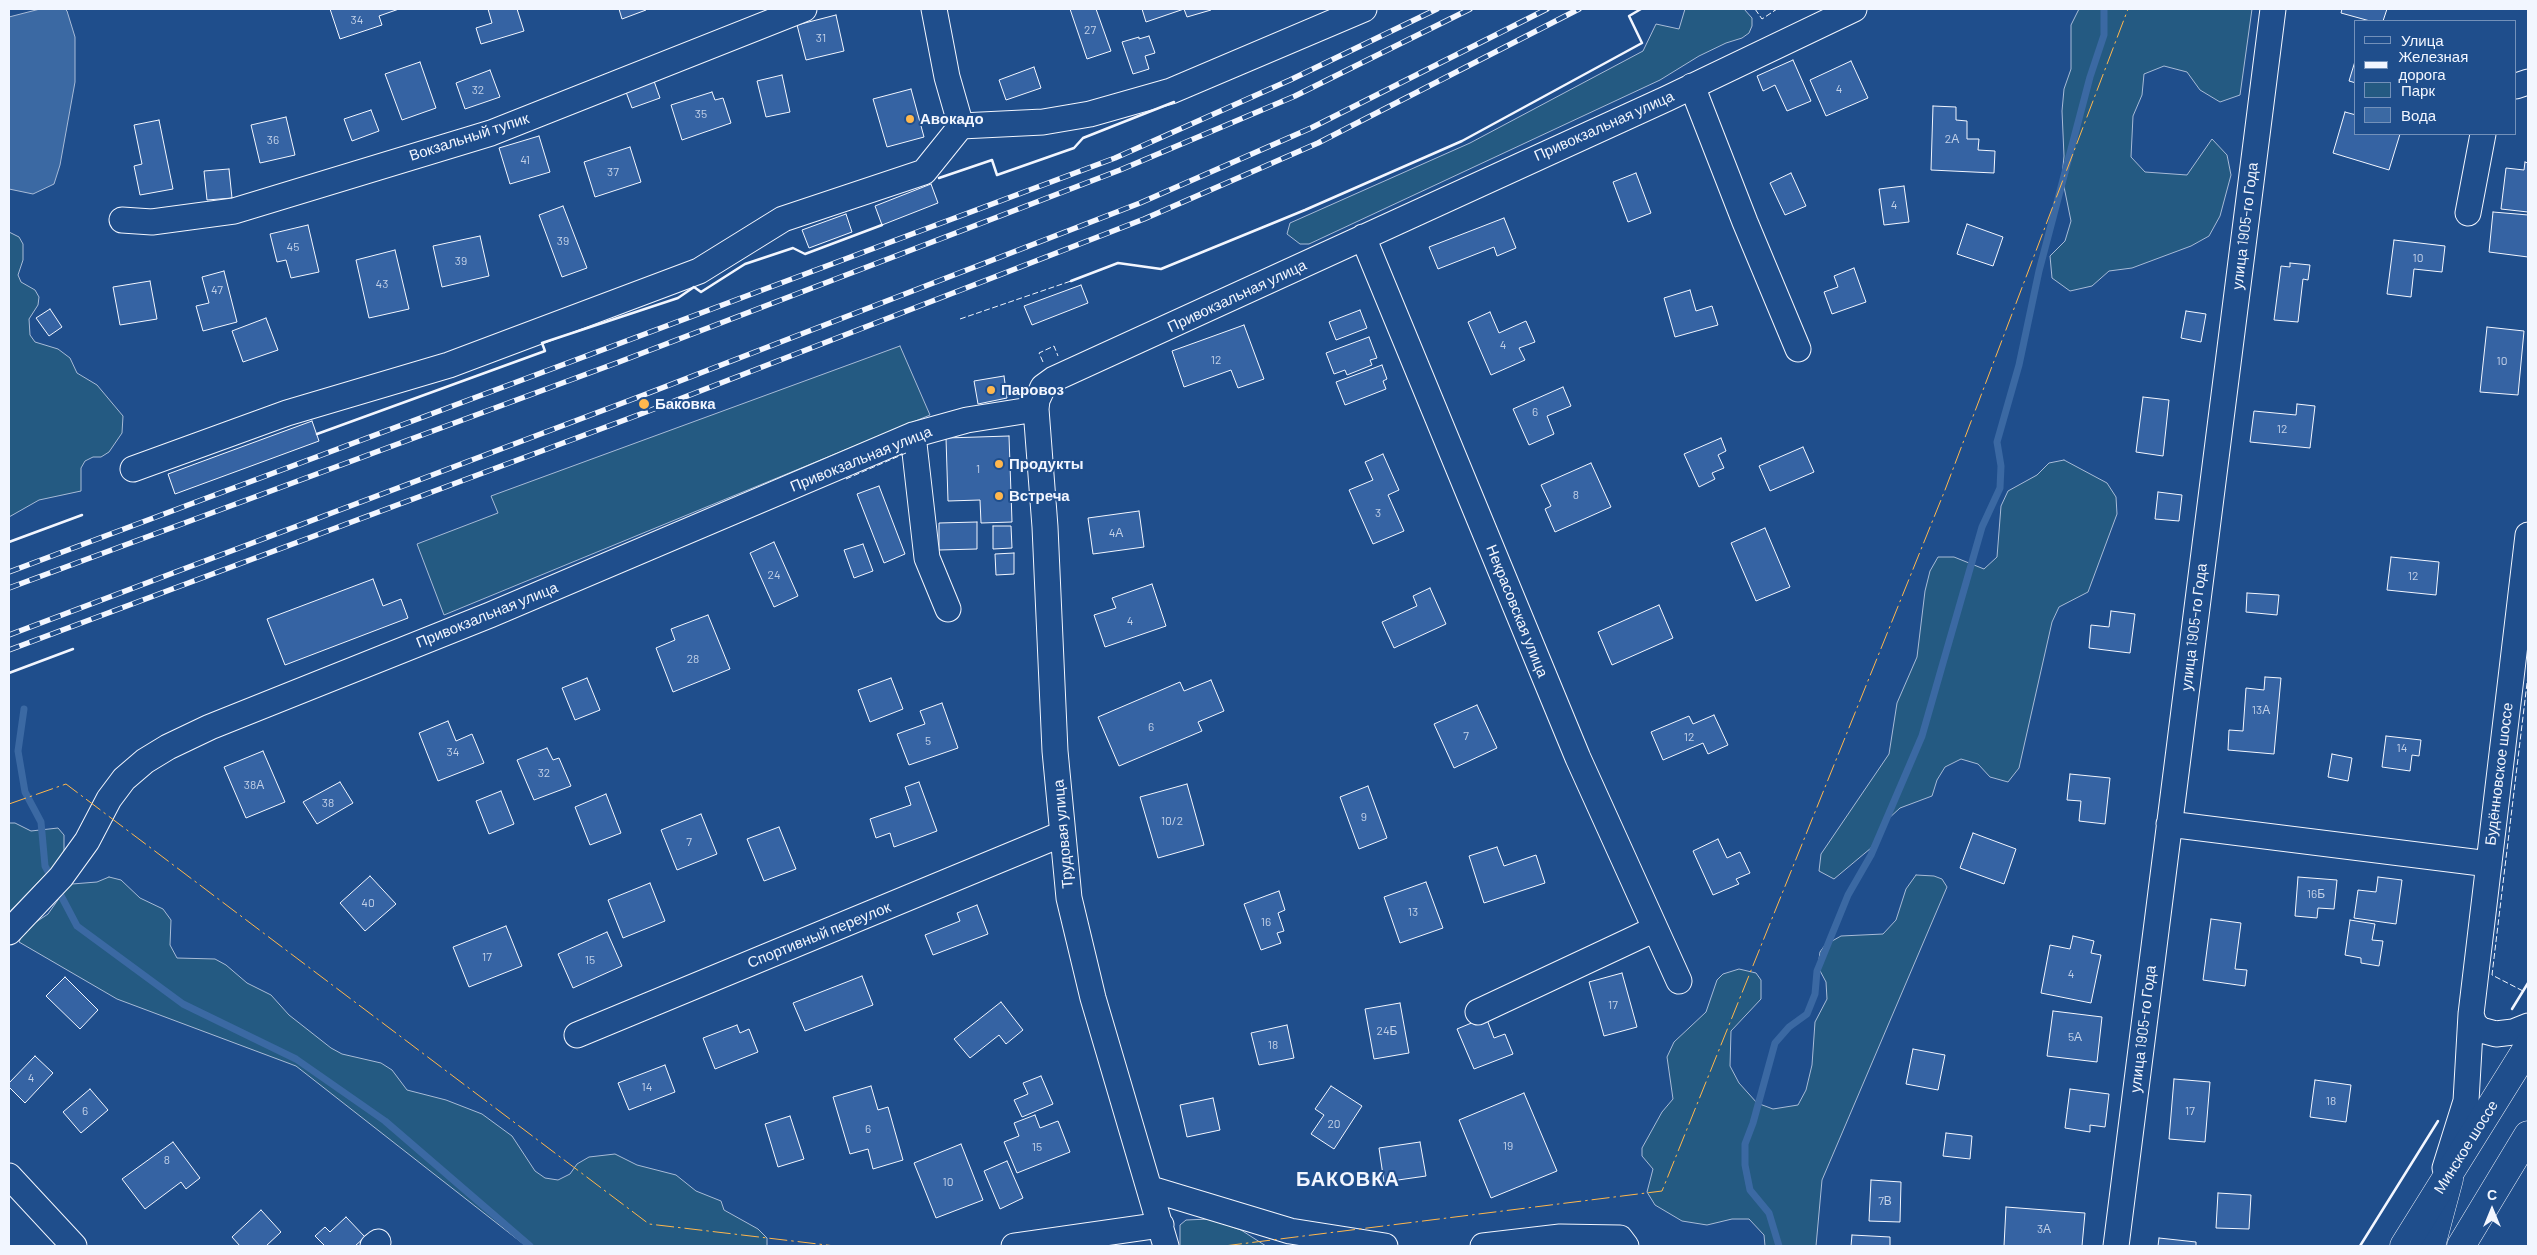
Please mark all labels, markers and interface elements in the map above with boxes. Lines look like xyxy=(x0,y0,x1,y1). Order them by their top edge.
house number: 34 xyxy=(351,13,363,27)
legend xyxy=(2354,20,2517,135)
house number: 27 xyxy=(1084,23,1096,37)
house number: 31 xyxy=(816,31,826,45)
text: Улица xyxy=(2401,31,2444,49)
text: Железная дорога xyxy=(2398,47,2468,83)
text: Парк xyxy=(2401,81,2435,99)
house number: 4 xyxy=(1836,82,1842,96)
house number: 32 xyxy=(472,83,484,97)
street label: Привокзальная улица xyxy=(1531,87,1677,165)
text: Вода xyxy=(2401,106,2436,124)
house number: 35 xyxy=(695,107,707,121)
street label: Вокзальный тупик xyxy=(407,109,531,165)
place label: Авокадо xyxy=(920,110,984,128)
marker: Авокадо xyxy=(904,113,916,125)
house number: 2А xyxy=(1945,132,1959,146)
house number: 36 xyxy=(267,133,279,147)
house number: 41 xyxy=(520,153,530,167)
street label: улица 1905-го Года xyxy=(2228,161,2262,291)
house number: 37 xyxy=(607,165,619,179)
house number: 4 xyxy=(1891,198,1897,212)
house number: 39 xyxy=(557,234,569,248)
house number: 45 xyxy=(287,240,299,254)
house number: 10 xyxy=(2413,251,2423,265)
house number: 39 xyxy=(455,254,467,268)
street label: Привокзальная улица xyxy=(1165,256,1309,336)
house number: 43 xyxy=(376,277,388,291)
house number: 47 xyxy=(211,283,223,297)
house number: 4 xyxy=(1500,338,1506,352)
house number: 12 xyxy=(1211,353,1221,367)
house number: 10 xyxy=(2497,354,2507,368)
place label: Паровоз xyxy=(1001,381,1064,399)
marker: Паровоз xyxy=(985,384,997,396)
place label: Баковка xyxy=(655,395,716,413)
marker: Баковка xyxy=(637,397,651,411)
house number: 6 xyxy=(1532,405,1538,419)
street label: Привокзальная улица xyxy=(788,422,934,496)
house number: 12 xyxy=(2277,422,2287,436)
place label: Продукты xyxy=(1009,455,1084,473)
marker: Продукты xyxy=(993,458,1005,470)
house number: 1 xyxy=(976,462,980,476)
place label: Встреча xyxy=(1009,487,1070,505)
house number: 8 xyxy=(1573,488,1579,502)
marker: Встреча xyxy=(993,490,1005,502)
house number: 3 xyxy=(1375,506,1381,520)
house number: 4А xyxy=(1109,526,1123,540)
street label: Некрасовская улица xyxy=(1482,542,1552,680)
street label: улица 1905-го Года xyxy=(2177,562,2211,692)
house number: 24 xyxy=(767,568,781,582)
house number: 12 xyxy=(2408,569,2418,583)
street label: Привокзальная улица xyxy=(414,578,560,652)
house number: 4 xyxy=(1127,614,1133,628)
house number: 28 xyxy=(687,652,699,666)
street label: Будённовское шоссе xyxy=(2481,701,2517,847)
house number: 13А xyxy=(2252,703,2270,717)
house number: 6 xyxy=(1148,720,1154,734)
house number: 7 xyxy=(1463,729,1469,743)
house number: 12 xyxy=(1684,730,1694,744)
house number: 5 xyxy=(925,734,931,748)
house number: 14 xyxy=(2397,741,2407,755)
house number: 34 xyxy=(447,745,459,759)
house number: 32 xyxy=(538,766,550,780)
house number: 38А xyxy=(244,778,264,792)
street label: Трудовая улица xyxy=(1049,779,1077,889)
house number: 38 xyxy=(322,796,334,810)
house number: 9 xyxy=(1361,810,1367,824)
house number: 10/2 xyxy=(1161,814,1183,828)
house number: 7 xyxy=(686,835,692,849)
house number: 16Б xyxy=(2307,887,2325,901)
house number: 40 xyxy=(361,896,375,910)
street label: Спортивный переулок xyxy=(745,898,893,972)
house number: 13 xyxy=(1408,905,1418,919)
house number: 16 xyxy=(1261,915,1271,929)
house number: 17 xyxy=(482,950,492,964)
house number: 15 xyxy=(585,953,595,967)
street label: улица 1905-го Года xyxy=(2126,964,2160,1094)
house number: 4 xyxy=(2068,967,2074,981)
house number: 17 xyxy=(1608,998,1618,1012)
house number: 24Б xyxy=(1377,1024,1397,1038)
house number: 5А xyxy=(2068,1030,2082,1044)
house number: 18 xyxy=(1268,1038,1278,1052)
house number: 4 xyxy=(28,1071,34,1085)
house number: 14 xyxy=(642,1080,652,1094)
house number: 18 xyxy=(2326,1094,2336,1108)
street label: Минское шоссе xyxy=(2430,1097,2502,1197)
house number: 6 xyxy=(82,1104,88,1118)
house number: 17 xyxy=(2185,1104,2195,1118)
house number: 20 xyxy=(1327,1117,1341,1131)
house number: 6 xyxy=(865,1122,871,1136)
house number: 19 xyxy=(1503,1139,1513,1153)
house number: 15 xyxy=(1032,1140,1042,1154)
house number: 8 xyxy=(164,1153,170,1167)
district label: БАКОВКА xyxy=(1295,1167,1401,1191)
house number: 10 xyxy=(943,1175,953,1189)
north arrow xyxy=(2467,1185,2517,1235)
text: С xyxy=(2487,1186,2497,1203)
house number: 7В xyxy=(1878,1194,1892,1208)
house number: 3А xyxy=(2037,1222,2051,1236)

